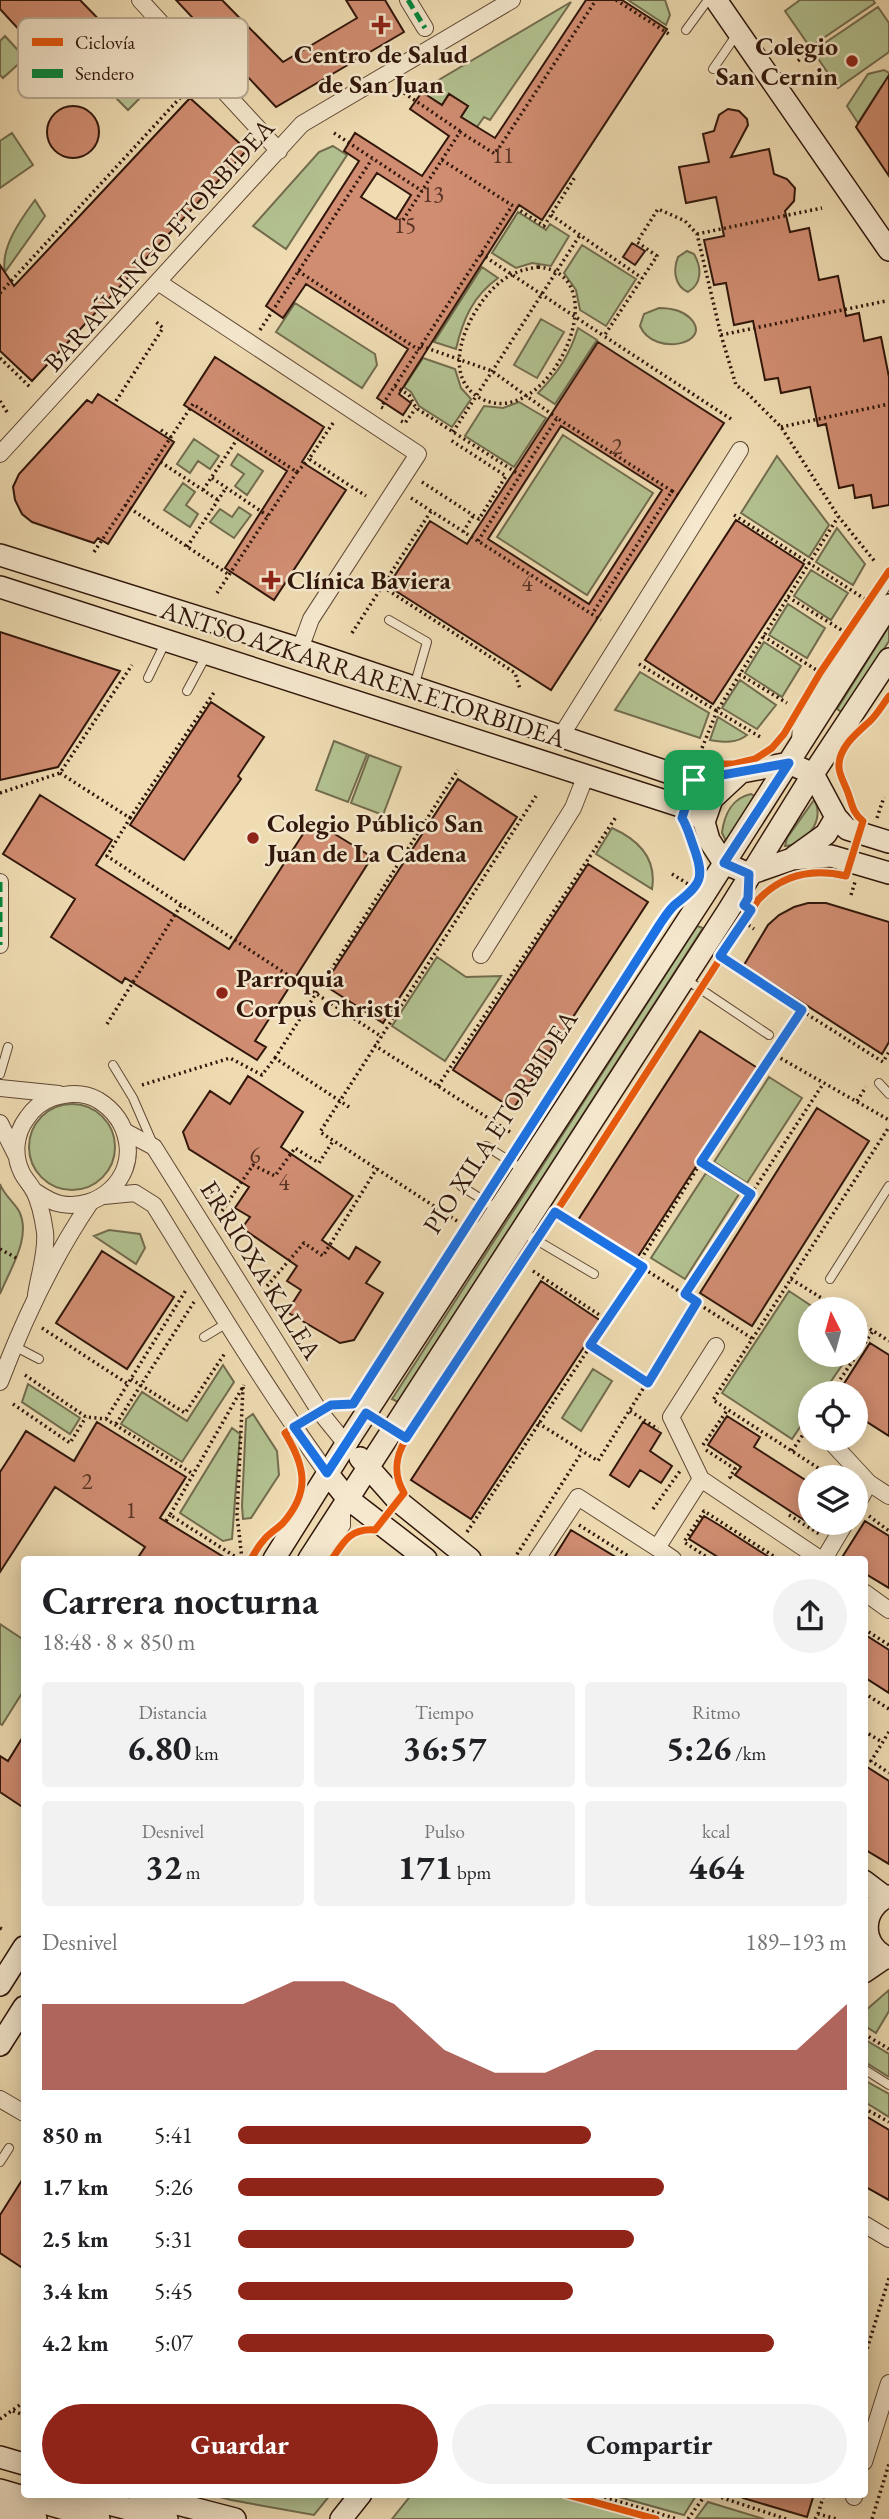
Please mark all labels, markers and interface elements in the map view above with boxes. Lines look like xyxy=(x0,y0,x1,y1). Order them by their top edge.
marker: Centro de Salud de San Juan xyxy=(371,15,391,35)
legend xyxy=(18,18,248,98)
place label: Colegio San Cernin xyxy=(716,29,838,93)
text: Ciclovía xyxy=(75,30,136,55)
place label: Centro de Salud de San Juan xyxy=(294,37,469,101)
marker: Colegio San Cernin xyxy=(844,53,860,69)
text: Sendero xyxy=(75,61,134,86)
street label: BARAÑAINGO ETORBIDEA xyxy=(36,111,282,379)
house number: 11 xyxy=(492,140,514,170)
house number: 13 xyxy=(422,179,444,209)
house number: 15 xyxy=(394,210,416,240)
house number: 2 xyxy=(611,431,623,461)
place label: Clínica Baviera xyxy=(287,563,452,597)
house number: 4 xyxy=(521,568,533,598)
marker: Clínica Baviera xyxy=(261,570,281,590)
street label: ANTSO AZKARRAREN ETORBIDEA xyxy=(155,592,571,756)
pin xyxy=(664,750,724,810)
icon: arrive xyxy=(675,761,713,799)
place label: Colegio Público San Juan de La Cadena xyxy=(264,806,484,870)
marker: Colegio Público San Juan de La Cadena xyxy=(245,830,261,846)
place label: Parroquia Corpus Christi xyxy=(236,961,401,1025)
marker: Parroquia Corpus Christi xyxy=(214,985,230,1001)
street label: PIO XII.A ETORBIDEA xyxy=(415,1003,586,1240)
house number: 6 xyxy=(249,1140,261,1170)
house number: 4 xyxy=(278,1167,290,1197)
street label: ERRIOXA KALEA xyxy=(192,1174,330,1367)
north arrow xyxy=(798,1297,868,1367)
map controls xyxy=(798,1297,868,1535)
button: locate xyxy=(798,1381,868,1451)
button: layers xyxy=(798,1465,868,1535)
house number: 2 xyxy=(81,1466,93,1496)
house number: 1 xyxy=(125,1495,137,1525)
text: Carrera nocturna xyxy=(42,1576,319,1625)
button: share xyxy=(773,1579,847,1653)
text: 18:48 · 8 × 850 m xyxy=(42,1627,195,1657)
text: Distancia xyxy=(138,1700,207,1725)
text: Tiempo xyxy=(415,1700,474,1725)
text: Ritmo xyxy=(692,1700,740,1725)
text: 6.80 xyxy=(127,1725,191,1770)
text: 36:57 xyxy=(403,1725,486,1770)
text: 5:26 xyxy=(666,1725,731,1770)
text: km xyxy=(191,1741,219,1766)
text: /km xyxy=(731,1741,766,1766)
text: Desnivel xyxy=(142,1819,204,1844)
text: Pulso xyxy=(424,1819,465,1844)
text: kcal xyxy=(702,1819,730,1844)
text: 32 xyxy=(145,1844,182,1889)
text: 171 xyxy=(398,1844,453,1889)
text: 464 xyxy=(688,1844,744,1889)
text: m xyxy=(182,1860,201,1885)
text: bpm xyxy=(453,1860,491,1885)
text: Desnivel xyxy=(42,1927,118,1957)
text: 189–193 m xyxy=(746,1927,847,1957)
text: 850 m xyxy=(42,2120,103,2150)
text: 5:41 xyxy=(154,2120,193,2150)
text: 1.7 km xyxy=(42,2172,109,2202)
text: 5:26 xyxy=(154,2172,193,2202)
text: 2.5 km xyxy=(42,2224,109,2254)
text: 5:31 xyxy=(154,2224,193,2254)
text: 3.4 km xyxy=(42,2276,109,2306)
text: 5:45 xyxy=(154,2276,193,2306)
text: 4.2 km xyxy=(42,2328,109,2358)
text: 5:07 xyxy=(154,2328,193,2358)
button: Guardar xyxy=(42,2404,438,2484)
button: Compartir xyxy=(452,2404,847,2484)

